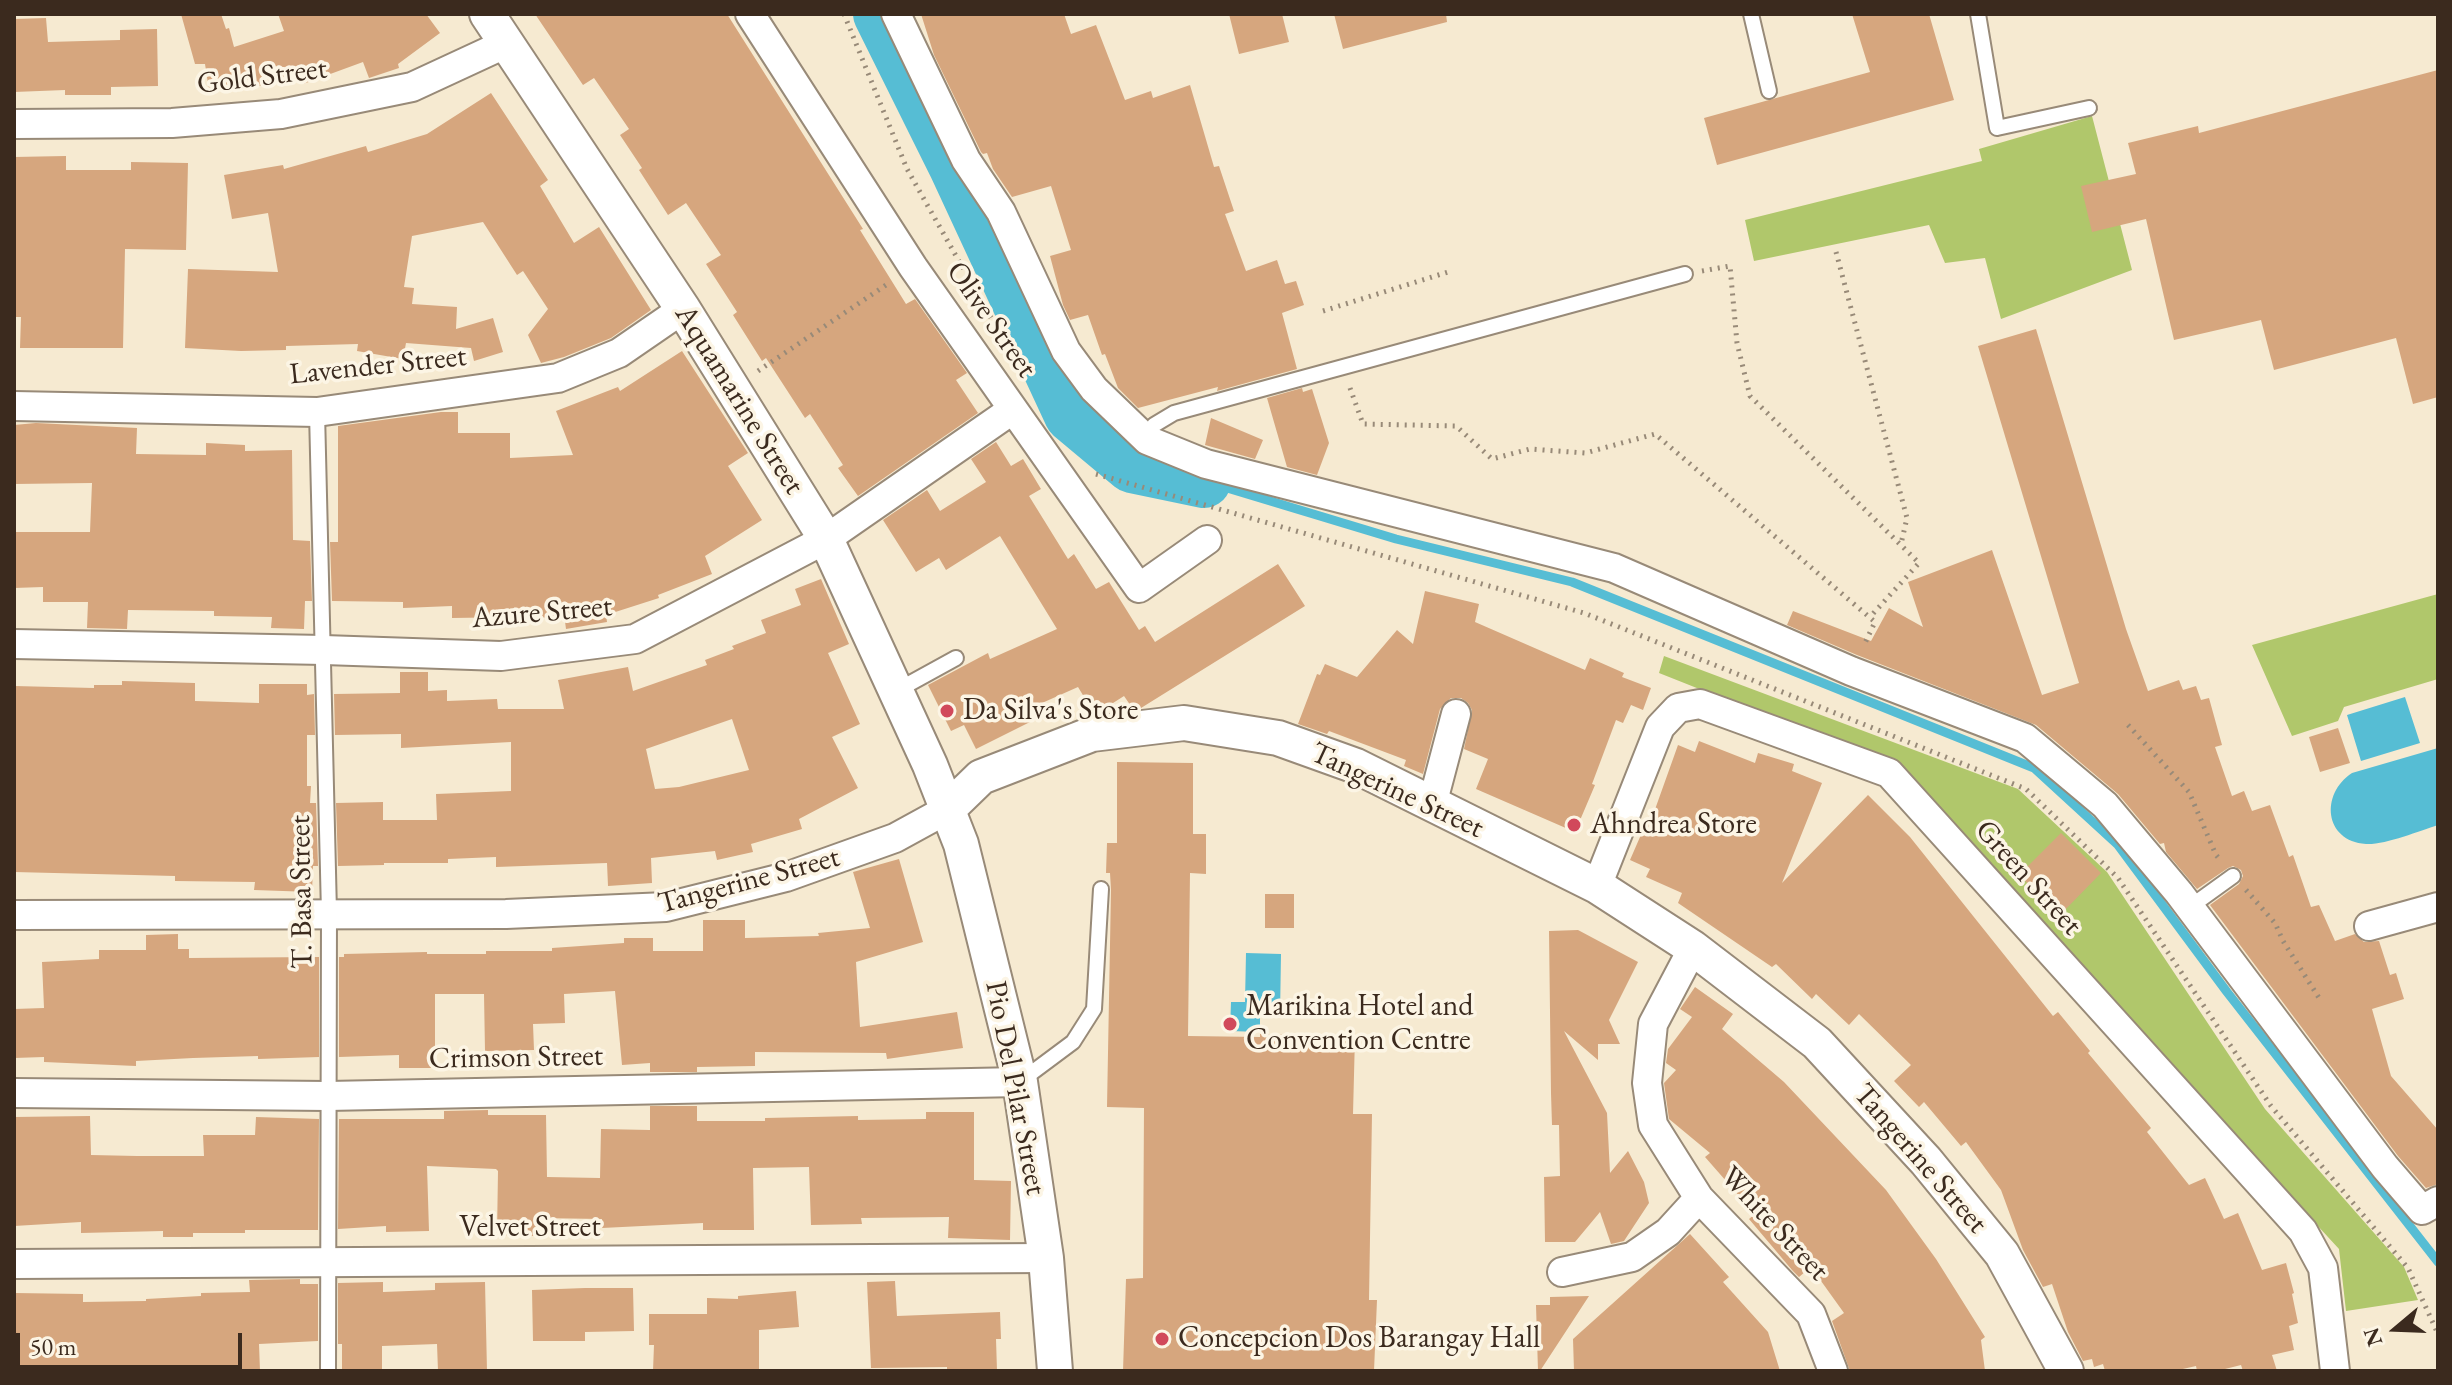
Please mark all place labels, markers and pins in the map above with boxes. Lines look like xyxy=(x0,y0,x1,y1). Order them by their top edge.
place label: Da Silva's Store xyxy=(963,693,1138,729)
marker: Da Silva's Store xyxy=(938,702,956,720)
place label: Ahndrea Store xyxy=(1590,807,1757,843)
marker: Ahndrea Store xyxy=(1565,816,1583,834)
place label: Marikina Hotel and Convention Centre xyxy=(1246,989,1473,1060)
marker: Marikina Hotel and Convention Centre xyxy=(1221,1015,1239,1033)
place label: Concepcion Dos Barangay Hall xyxy=(1178,1321,1540,1357)
marker: Concepcion Dos Barangay Hall xyxy=(1153,1330,1171,1348)

